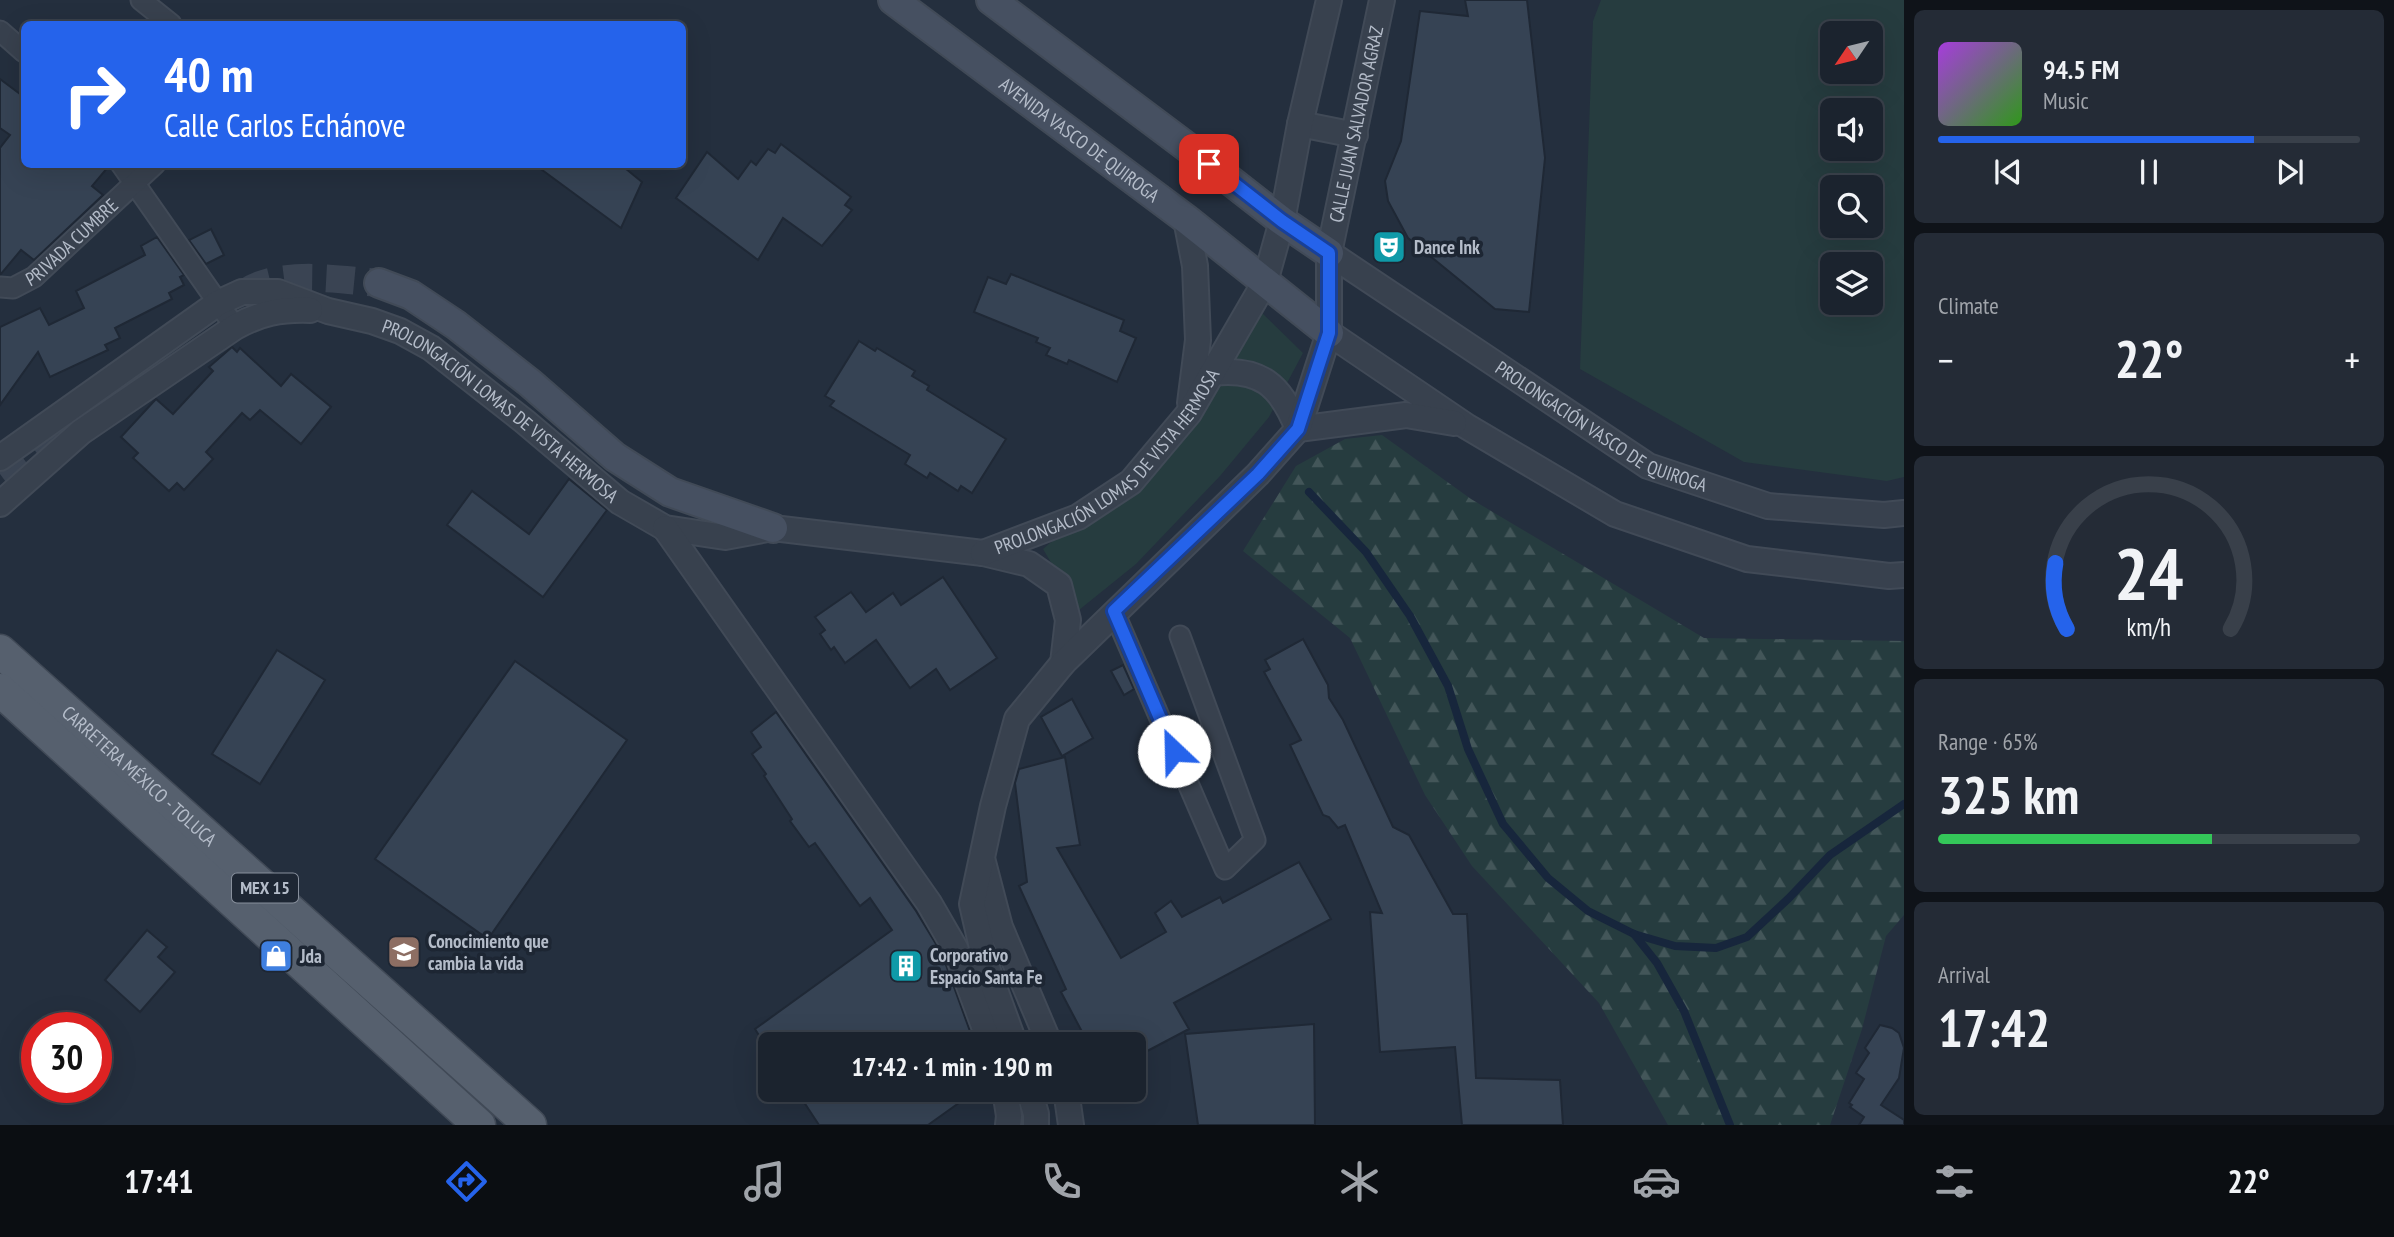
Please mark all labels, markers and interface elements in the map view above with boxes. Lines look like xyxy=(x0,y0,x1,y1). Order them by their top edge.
north arrow xyxy=(1820,21,1883,84)
map controls xyxy=(1820,21,1883,315)
street label: CALLE JUAN SALVADOR AGRAZ xyxy=(1324,24,1388,225)
text: 40 m xyxy=(164,42,253,106)
icon: right xyxy=(49,49,140,140)
text: 94.5 FM xyxy=(2043,53,2119,86)
street label: AVENIDA VASCO DE QUIROGA xyxy=(995,72,1164,207)
text: Music xyxy=(2043,86,2089,115)
button: sound xyxy=(1820,98,1883,161)
text: Calle Carlos Echánove xyxy=(164,104,406,146)
pin xyxy=(1179,134,1239,194)
icon: arrive xyxy=(1190,145,1228,183)
icon: previous xyxy=(1989,153,2027,191)
icon: pause xyxy=(2130,153,2168,191)
icon: next xyxy=(2271,153,2309,191)
button: search xyxy=(1820,175,1883,238)
street label: PRIVADA CUMBRE xyxy=(22,193,123,291)
theatre icon: Dance Ink xyxy=(1370,228,1408,266)
place label: Dance Ink xyxy=(1414,235,1480,259)
button: layers xyxy=(1820,252,1883,315)
text: Climate xyxy=(1938,291,1999,320)
street label: PROLONGACIÓN LOMAS DE VISTA HERMOSA xyxy=(379,314,623,508)
text: 22° xyxy=(2115,325,2183,392)
text: − xyxy=(1938,335,1954,384)
text: + xyxy=(2344,335,2360,384)
street label: PROLONGACIÓN VASCO DE QUIROGA xyxy=(1491,356,1710,497)
street label: PROLONGACIÓN LOMAS DE VISTA HERMOSA xyxy=(991,364,1224,560)
text: 24 xyxy=(2114,525,2184,619)
text: km/h xyxy=(2127,610,2171,642)
street label: CARRETERA MÉXICO - TOLUCA xyxy=(57,700,222,851)
position arrow xyxy=(1137,714,1211,788)
text: Range · 65% xyxy=(1938,727,2038,756)
text: 325 km xyxy=(1938,761,2079,828)
road number: MEX 15 xyxy=(232,874,298,903)
place label: Conocimiento que cambia la vida xyxy=(428,929,549,975)
school or university icon: Conocimiento que cambia la vida xyxy=(385,933,423,971)
shop icon: Jda xyxy=(257,937,295,975)
place label: Corporativo Espacio Santa Fe xyxy=(930,943,1043,989)
place label: Jda xyxy=(299,944,322,968)
building icon: Corporativo Espacio Santa Fe xyxy=(887,947,925,985)
text: Arrival xyxy=(1938,960,1990,989)
text: 17:42 xyxy=(1938,994,2050,1061)
speed limit sign: 30 xyxy=(21,1012,112,1103)
text: 17:42 · 1 min · 190 m xyxy=(852,1050,1052,1083)
icon: directions xyxy=(442,1157,491,1206)
icon: music xyxy=(740,1157,789,1206)
icon: phone xyxy=(1037,1157,1086,1206)
icon: climate xyxy=(1335,1157,1384,1206)
icon: car xyxy=(1632,1157,1681,1206)
icon: filters xyxy=(1930,1157,1979,1206)
text: 17:41 xyxy=(124,1160,194,1202)
text: 22° xyxy=(2227,1160,2270,1202)

